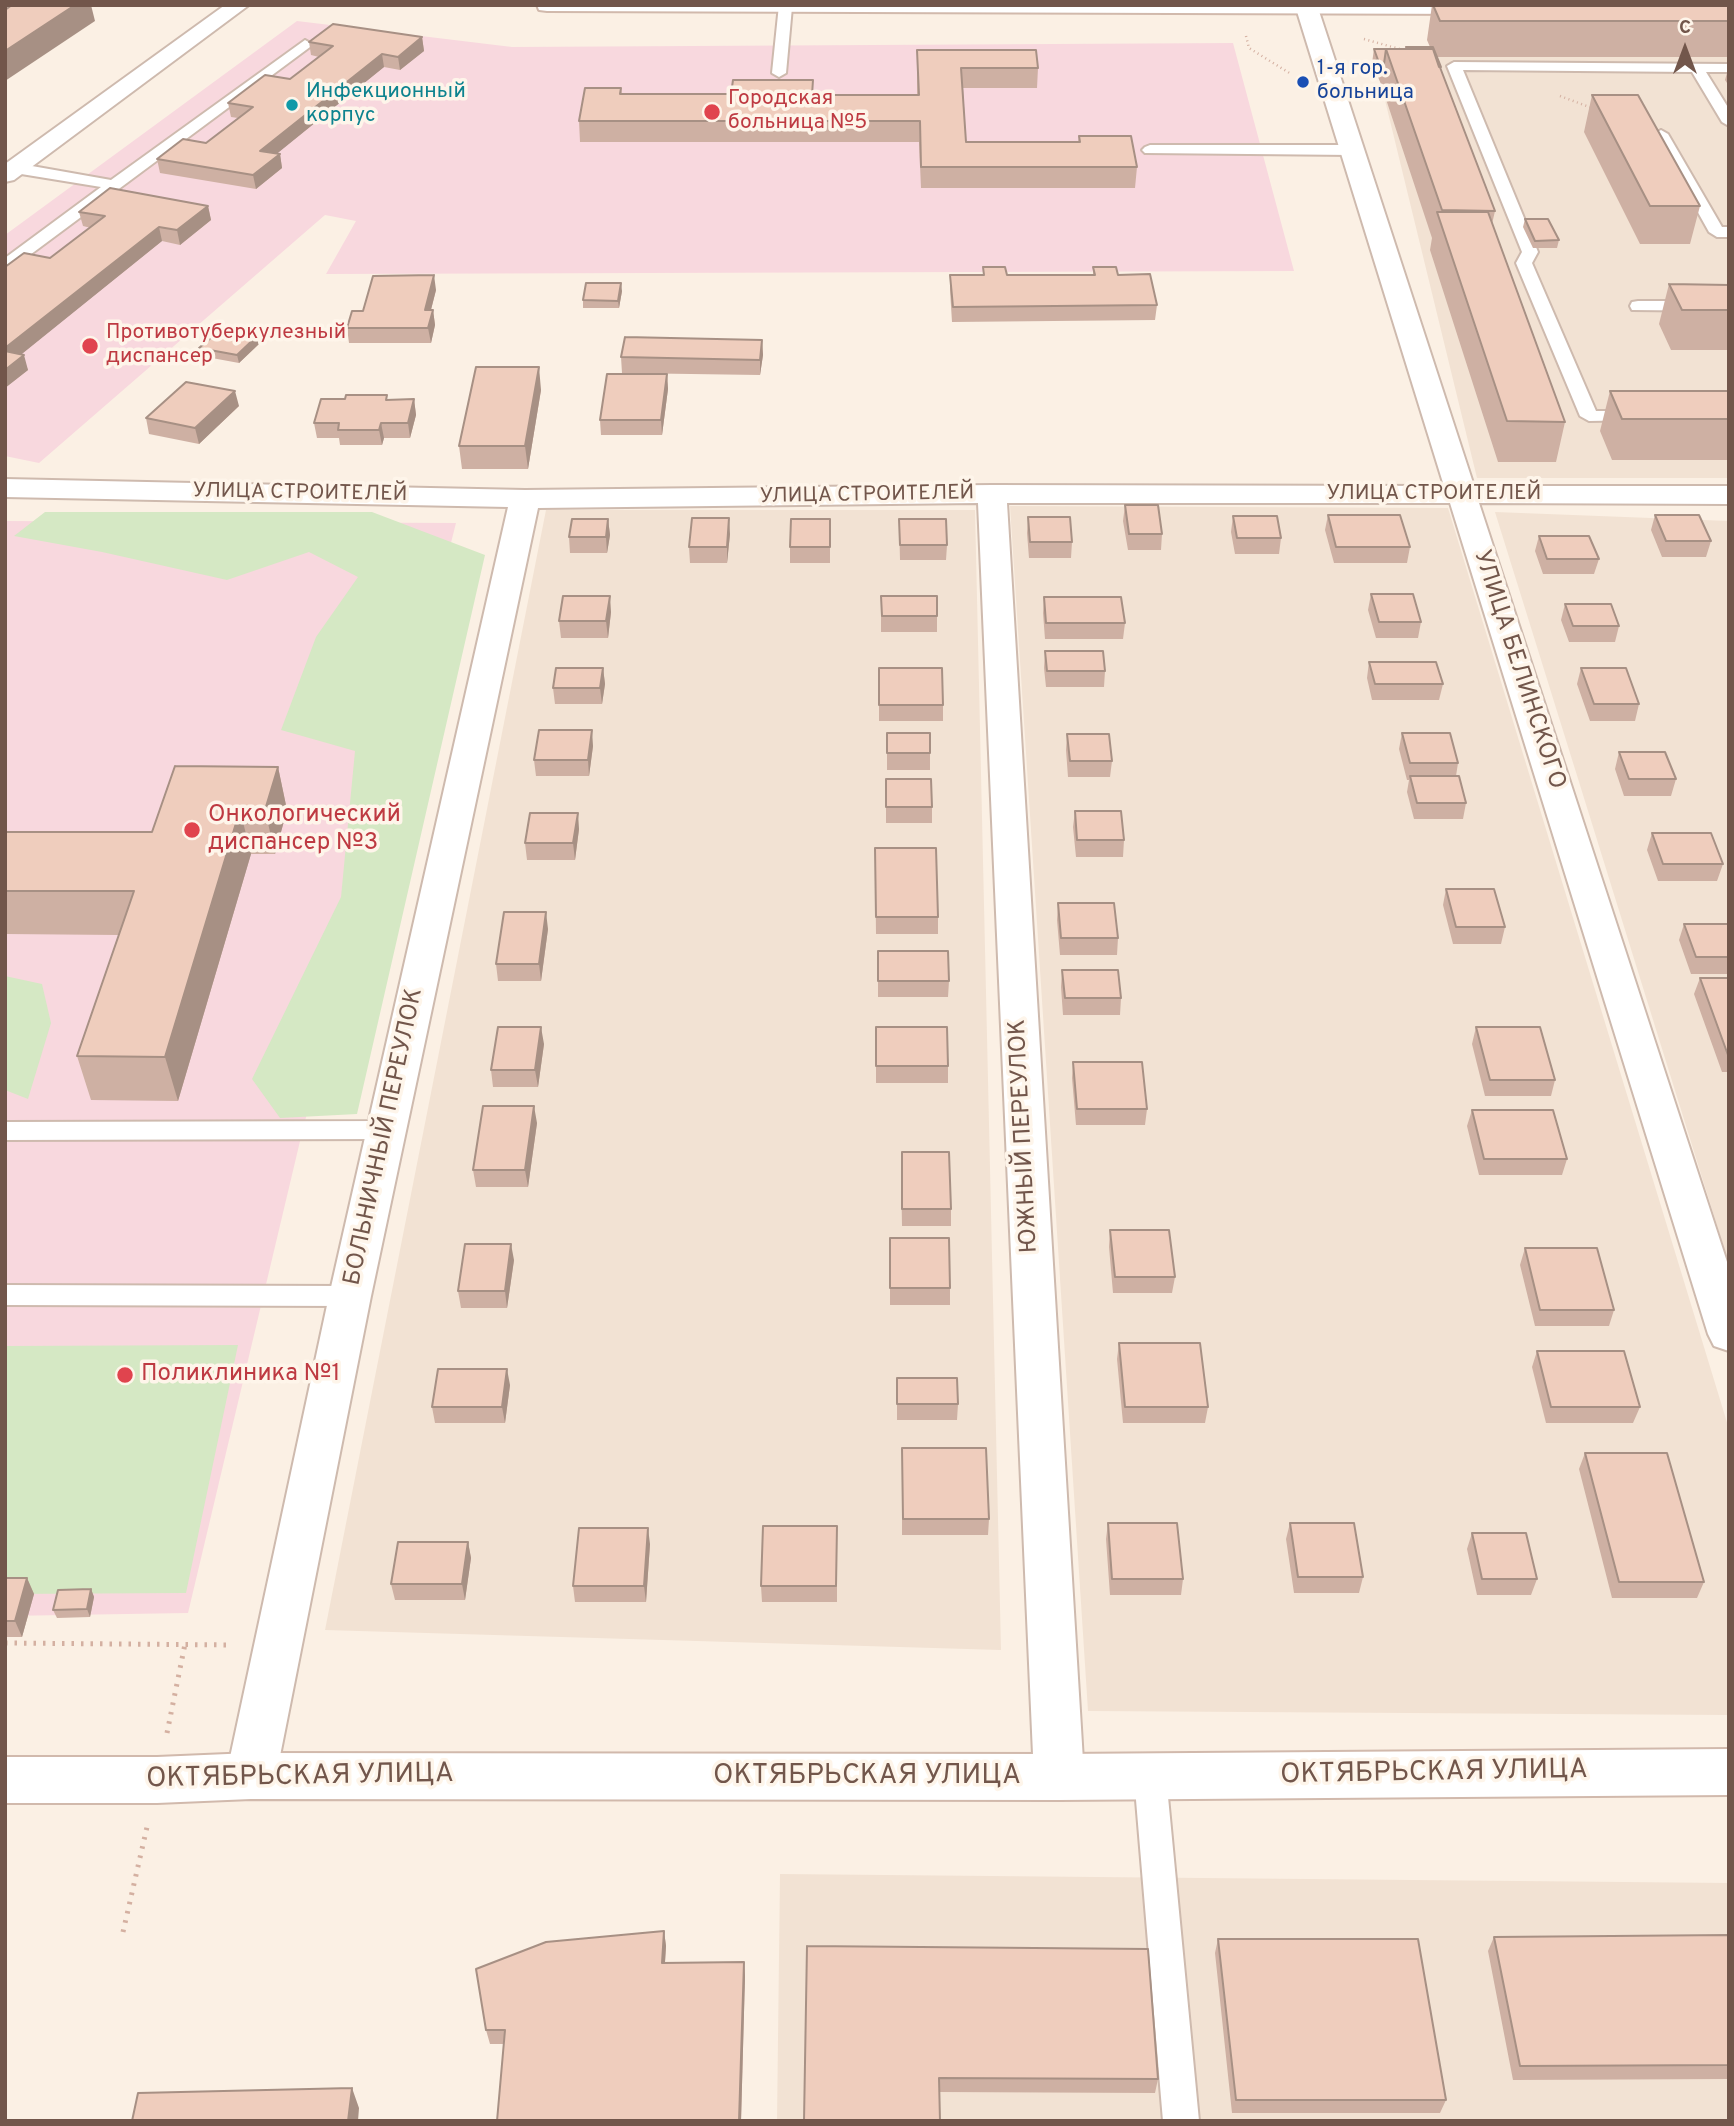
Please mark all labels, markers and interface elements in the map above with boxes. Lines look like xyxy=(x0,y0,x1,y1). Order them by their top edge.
north arrow xyxy=(1650,14,1720,84)
text: С xyxy=(1679,16,1691,40)
place label: 1-я гор. больница xyxy=(1317,57,1414,107)
marker: 1-я гор. больница xyxy=(1295,74,1311,90)
place label: Инфекционный корпус xyxy=(306,80,466,130)
place label: Городская больница №5 xyxy=(728,87,867,137)
marker: Инфекционный корпус xyxy=(284,97,300,113)
marker: Городская больница №5 xyxy=(702,102,722,122)
place label: Противотуберкулезный диспансер xyxy=(106,321,346,371)
marker: Противотуберкулезный диспансер xyxy=(80,336,100,356)
street label: УЛИЦА СТРОИТЕЛЕЙ xyxy=(192,480,408,508)
street label: УЛИЦА СТРОИТЕЛЕЙ xyxy=(759,482,975,510)
street label: УЛИЦА СТРОИТЕЛЕЙ xyxy=(1327,482,1541,508)
street label: УЛИЦА БЕЛИНСКОГО xyxy=(1466,547,1570,793)
place label: Онкологический диспансер №3 xyxy=(208,802,401,858)
marker: Онкологический диспансер №3 xyxy=(182,820,202,840)
street label: БОЛЬНИЧНЫЙ ПЕРЕУЛОК xyxy=(339,986,431,1288)
street label: ЮЖНЫЙ ПЕРЕУЛОК xyxy=(1004,1018,1046,1254)
place label: Поликлиника №1 xyxy=(141,1361,340,1389)
marker: Поликлиника №1 xyxy=(115,1365,135,1385)
street label: ОКТЯБРЬСКАЯ УЛИЦА xyxy=(1280,1755,1588,1793)
street label: ОКТЯБРЬСКАЯ УЛИЦА xyxy=(146,1759,454,1797)
street label: ОКТЯБРЬСКАЯ УЛИЦА xyxy=(713,1760,1021,1794)

